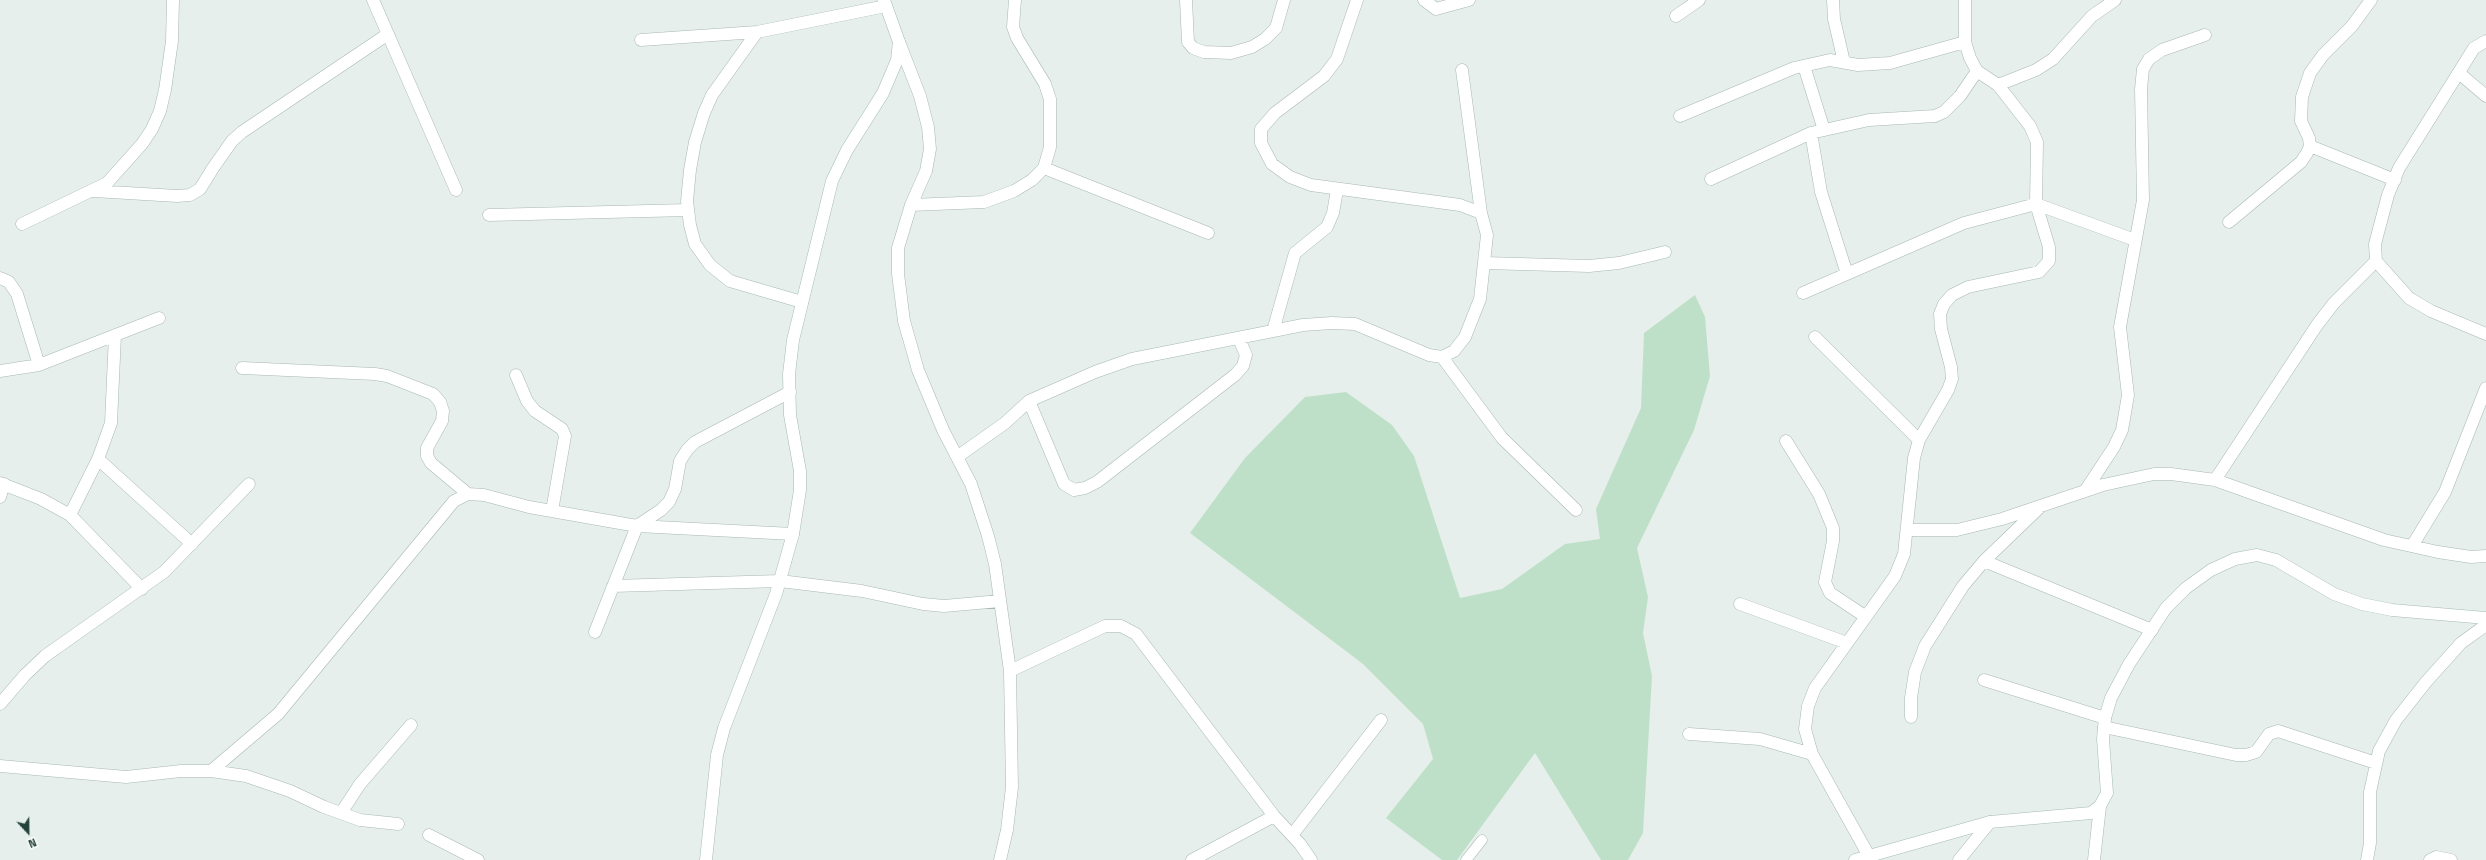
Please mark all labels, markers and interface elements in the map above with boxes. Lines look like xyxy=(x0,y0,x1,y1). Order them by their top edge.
north arrow xyxy=(8,812,48,852)
text: N xyxy=(26,834,39,852)

